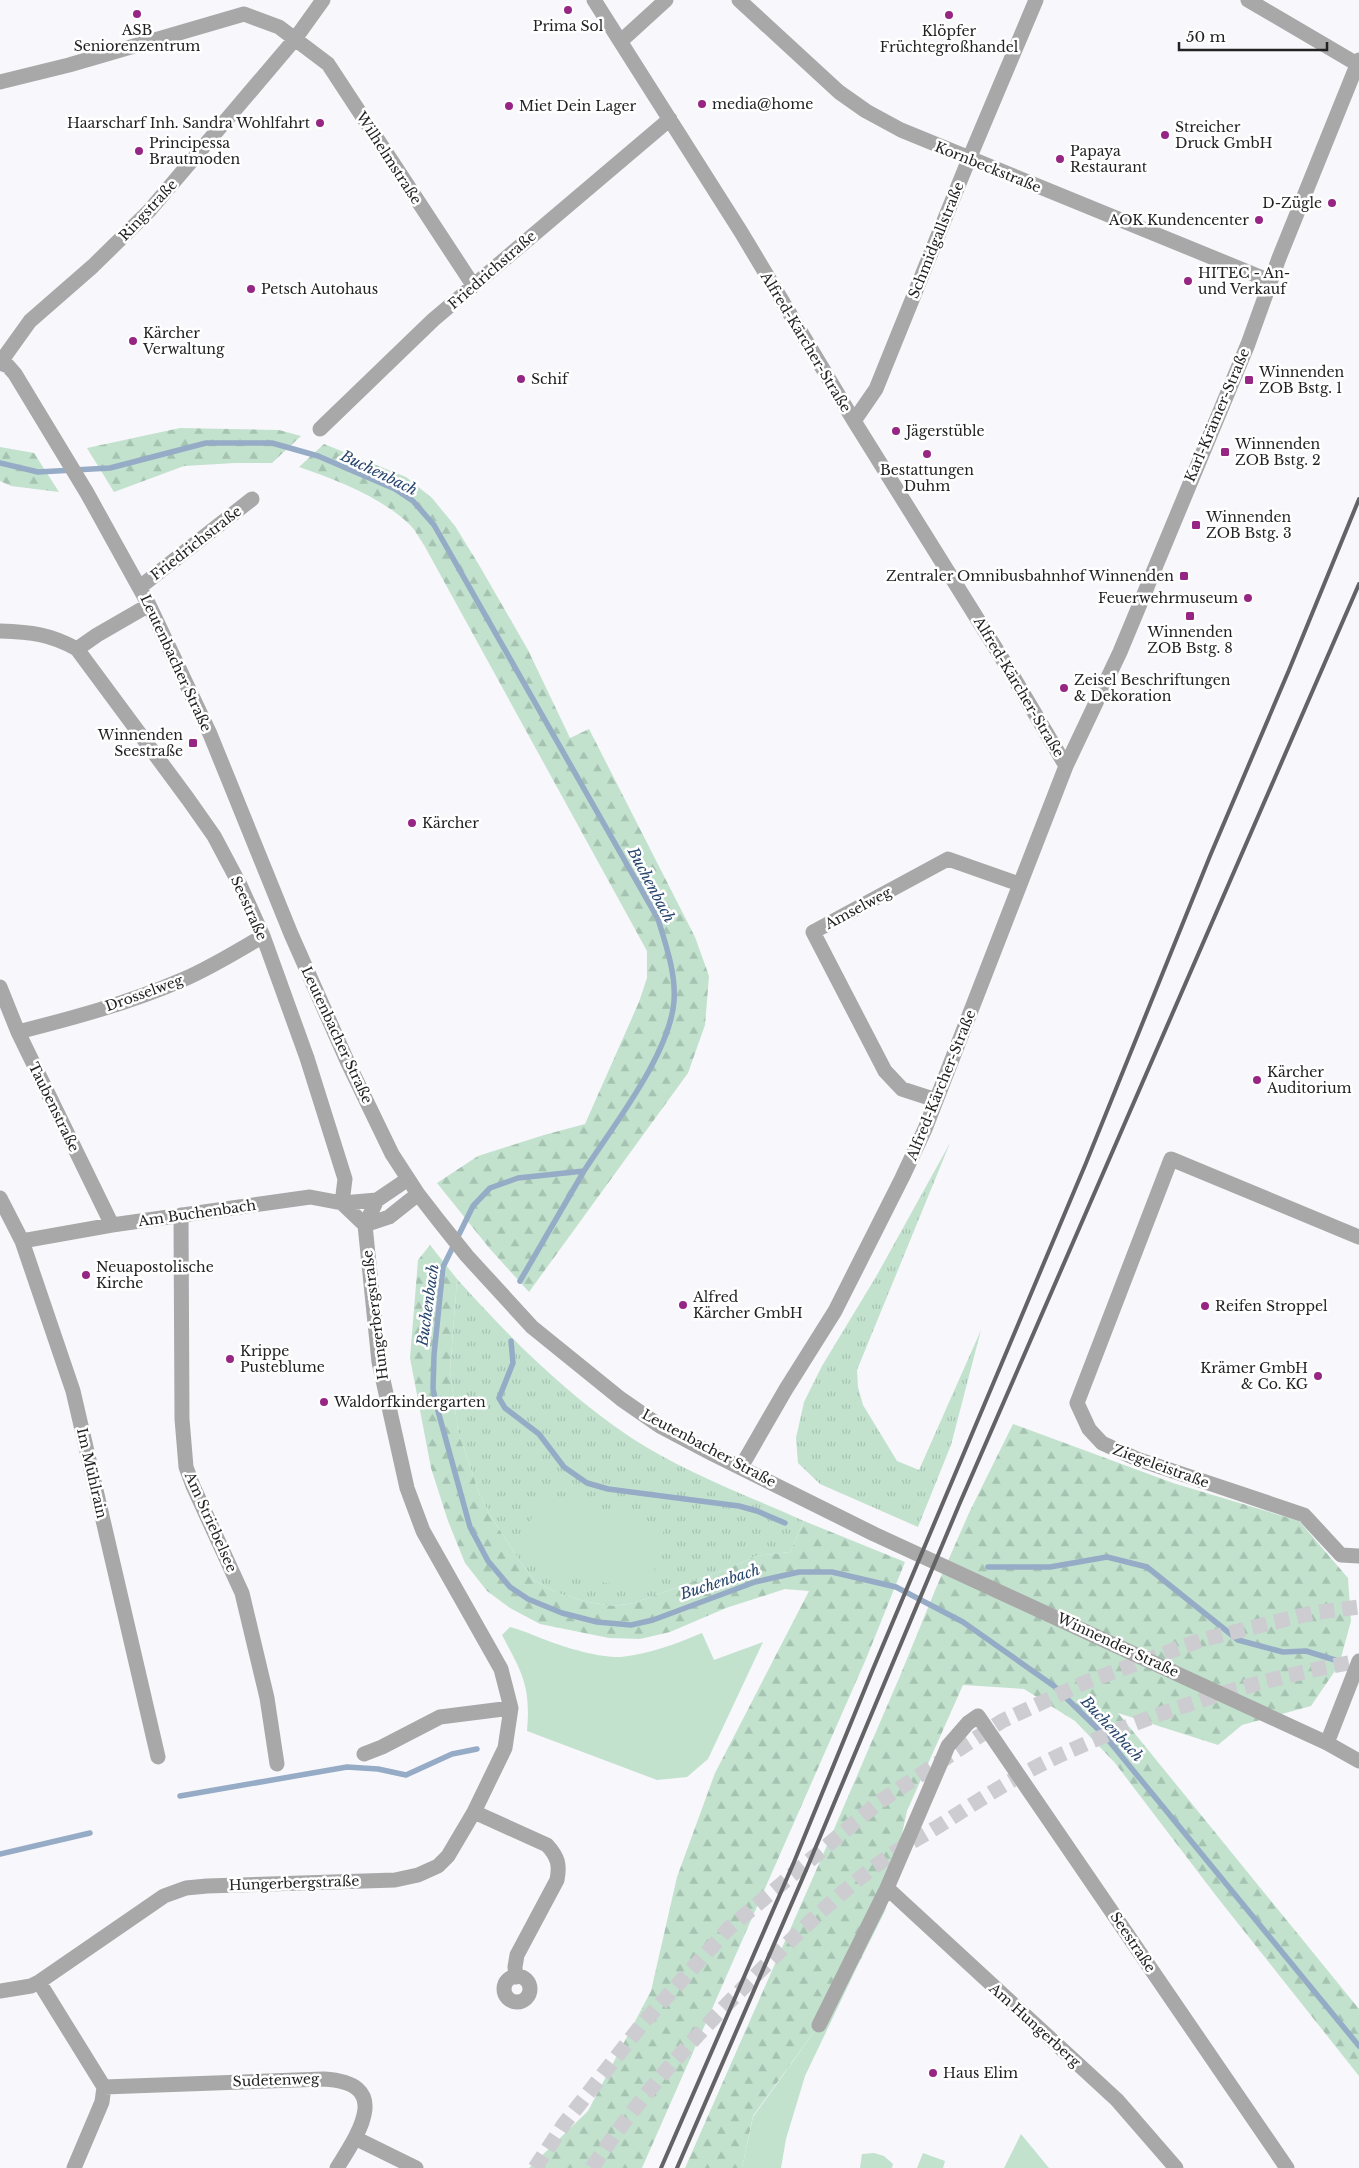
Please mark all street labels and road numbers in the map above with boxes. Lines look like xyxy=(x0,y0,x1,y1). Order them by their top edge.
street label: Wilhelmstraße xyxy=(352,108,426,208)
street label: Kornbeckstraße xyxy=(932,137,1044,197)
street label: Ringstraße xyxy=(115,176,181,244)
street label: Schmidgallstraße xyxy=(904,179,968,301)
street label: Friedrichstraße xyxy=(444,227,540,313)
street label: Alfred-Kärcher-Straße xyxy=(756,268,855,416)
street label: Karl-Krämer-Straße xyxy=(1181,345,1253,485)
street label: Friedrichstraße xyxy=(147,502,245,584)
street label: Leutenbacher Straße xyxy=(136,592,216,734)
street label: Alfred-Kärcher-Straße xyxy=(969,613,1068,761)
street label: Seestraße xyxy=(227,873,271,943)
street label: Amselweg xyxy=(821,883,895,934)
street label: Leutenbacher Straße xyxy=(297,964,377,1106)
street label: Drosselweg xyxy=(103,970,186,1015)
street label: Alfred-Kärcher-Straße xyxy=(902,1007,979,1164)
street label: Taubenstraße xyxy=(25,1059,83,1155)
street label: Am Buchenbach xyxy=(136,1196,257,1230)
street label: Hungerbergstraße xyxy=(358,1249,392,1381)
street label: Leutenbacher Straße xyxy=(639,1405,779,1491)
street label: Im Mühlrain xyxy=(73,1426,111,1520)
street label: Ziegeleistraße xyxy=(1110,1440,1212,1492)
street label: Am Striebelsee xyxy=(180,1468,241,1575)
street label: Winnender Straße xyxy=(1053,1608,1182,1681)
street label: Hungerbergstraße xyxy=(228,1872,360,1894)
street label: Seestraße xyxy=(1106,1908,1160,1976)
street label: Am Hungerberg xyxy=(985,1979,1085,2071)
street label: Sudetenweg xyxy=(232,2069,320,2091)

